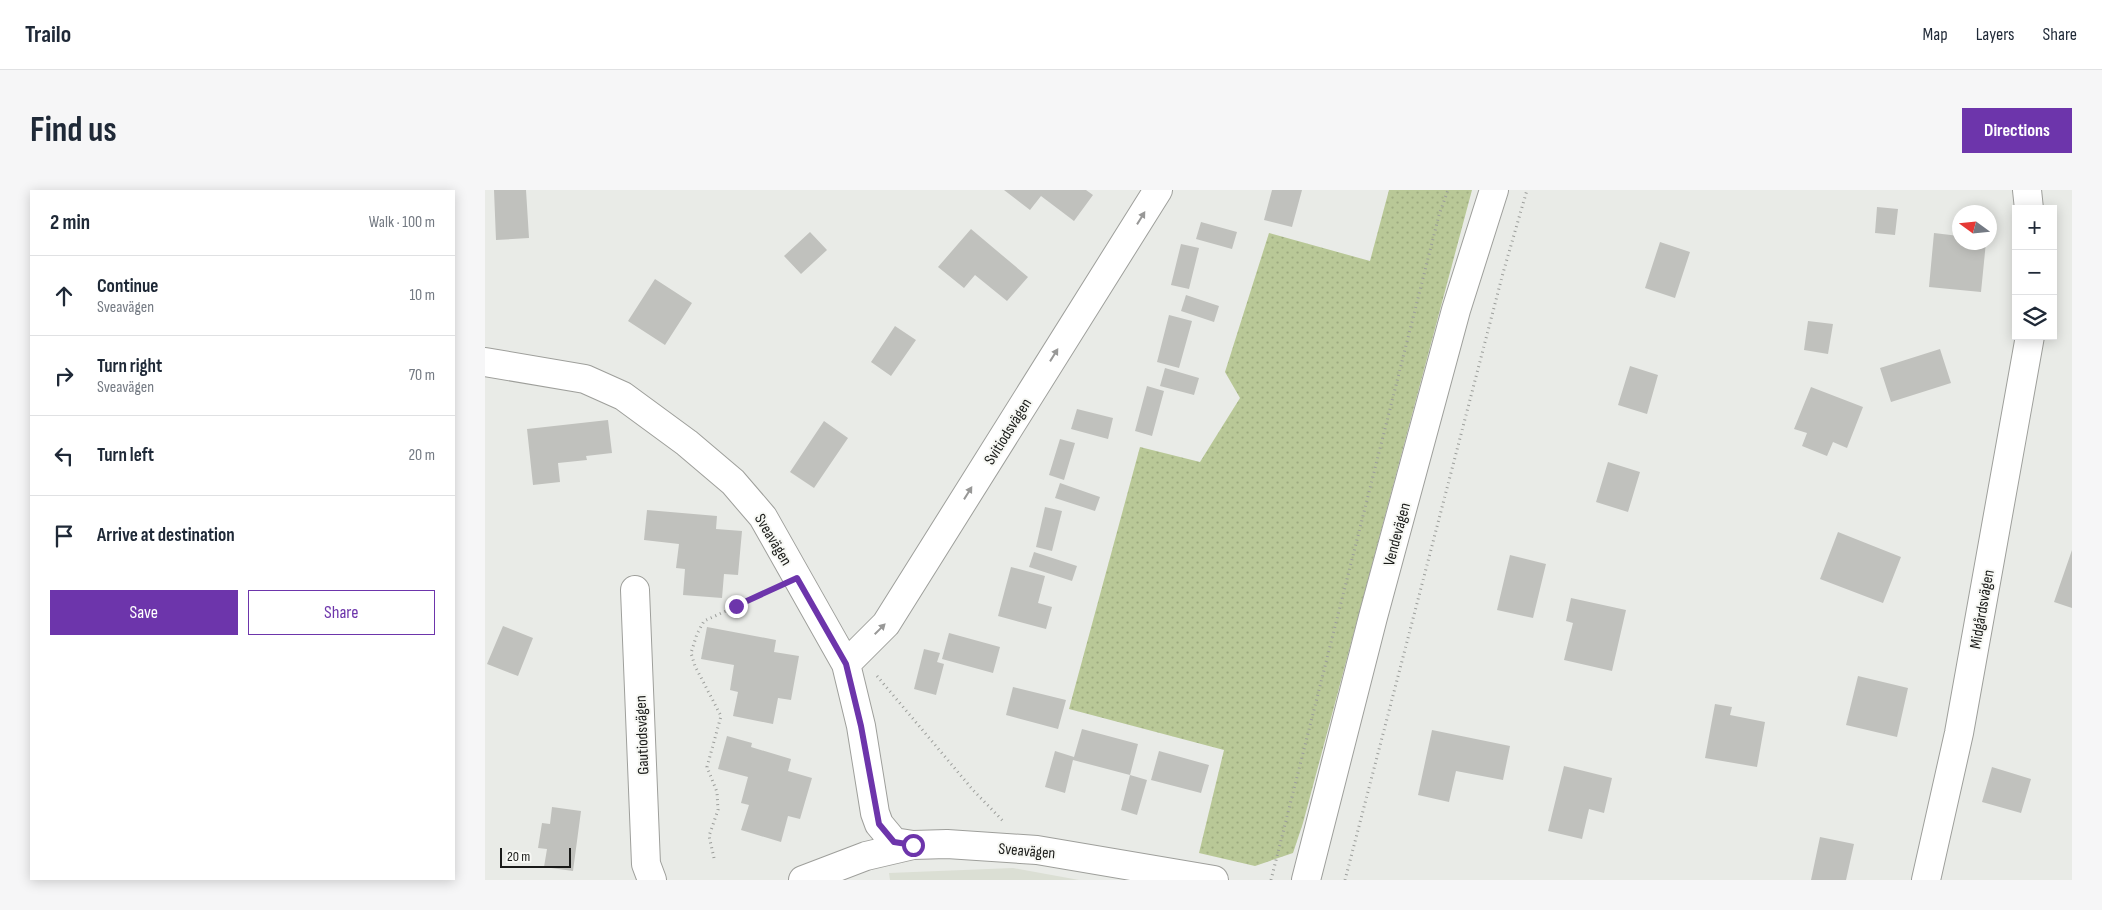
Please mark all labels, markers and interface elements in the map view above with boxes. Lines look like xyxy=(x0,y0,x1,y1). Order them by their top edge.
text: Trailo xyxy=(25,20,71,49)
text: Map xyxy=(1923,24,1948,45)
text: Layers xyxy=(1976,24,2015,45)
text: Share xyxy=(2043,24,2077,45)
button: Directions xyxy=(1962,108,2072,153)
text: Find us xyxy=(30,109,117,152)
north arrow xyxy=(1952,205,1997,250)
map controls xyxy=(2012,205,2057,340)
button: + xyxy=(2012,205,2057,250)
text: 2 min xyxy=(50,210,90,235)
one-way arrow xyxy=(1136,211,1146,224)
text: Walk · 100 m xyxy=(369,213,435,232)
button: − xyxy=(2012,250,2057,295)
text: Continue xyxy=(97,275,158,298)
icon: ahead xyxy=(50,282,78,310)
text: 10 m xyxy=(409,286,435,305)
button: layers xyxy=(2012,295,2057,340)
text: Sveavägen xyxy=(97,298,154,317)
one-way arrow xyxy=(1050,349,1059,362)
text: Turn right xyxy=(97,355,162,378)
icon: right xyxy=(50,362,78,390)
text: 70 m xyxy=(409,366,435,385)
text: Sveavägen xyxy=(97,378,154,397)
street label: Svitiodsvägen xyxy=(980,395,1036,468)
icon: left xyxy=(50,442,78,470)
text: Turn left xyxy=(97,444,154,467)
text: 20 m xyxy=(408,446,435,465)
one-way arrow xyxy=(963,486,973,500)
street label: Vendevägen xyxy=(1380,501,1415,568)
street label: Sveavägen xyxy=(750,510,796,569)
icon: arrive xyxy=(50,522,78,550)
text: Arrive at destination xyxy=(97,524,235,547)
street label: Midgårdsvägen xyxy=(1966,568,1999,650)
button: Save xyxy=(50,590,238,635)
button: Share xyxy=(248,590,435,635)
route end xyxy=(725,595,748,618)
one-way arrow xyxy=(874,624,886,636)
street label: Gautiodsvägen xyxy=(632,695,653,775)
route start xyxy=(902,834,925,857)
street label: Sveavägen xyxy=(998,840,1056,863)
scale bar xyxy=(500,845,571,868)
text: 20 m xyxy=(507,848,530,865)

